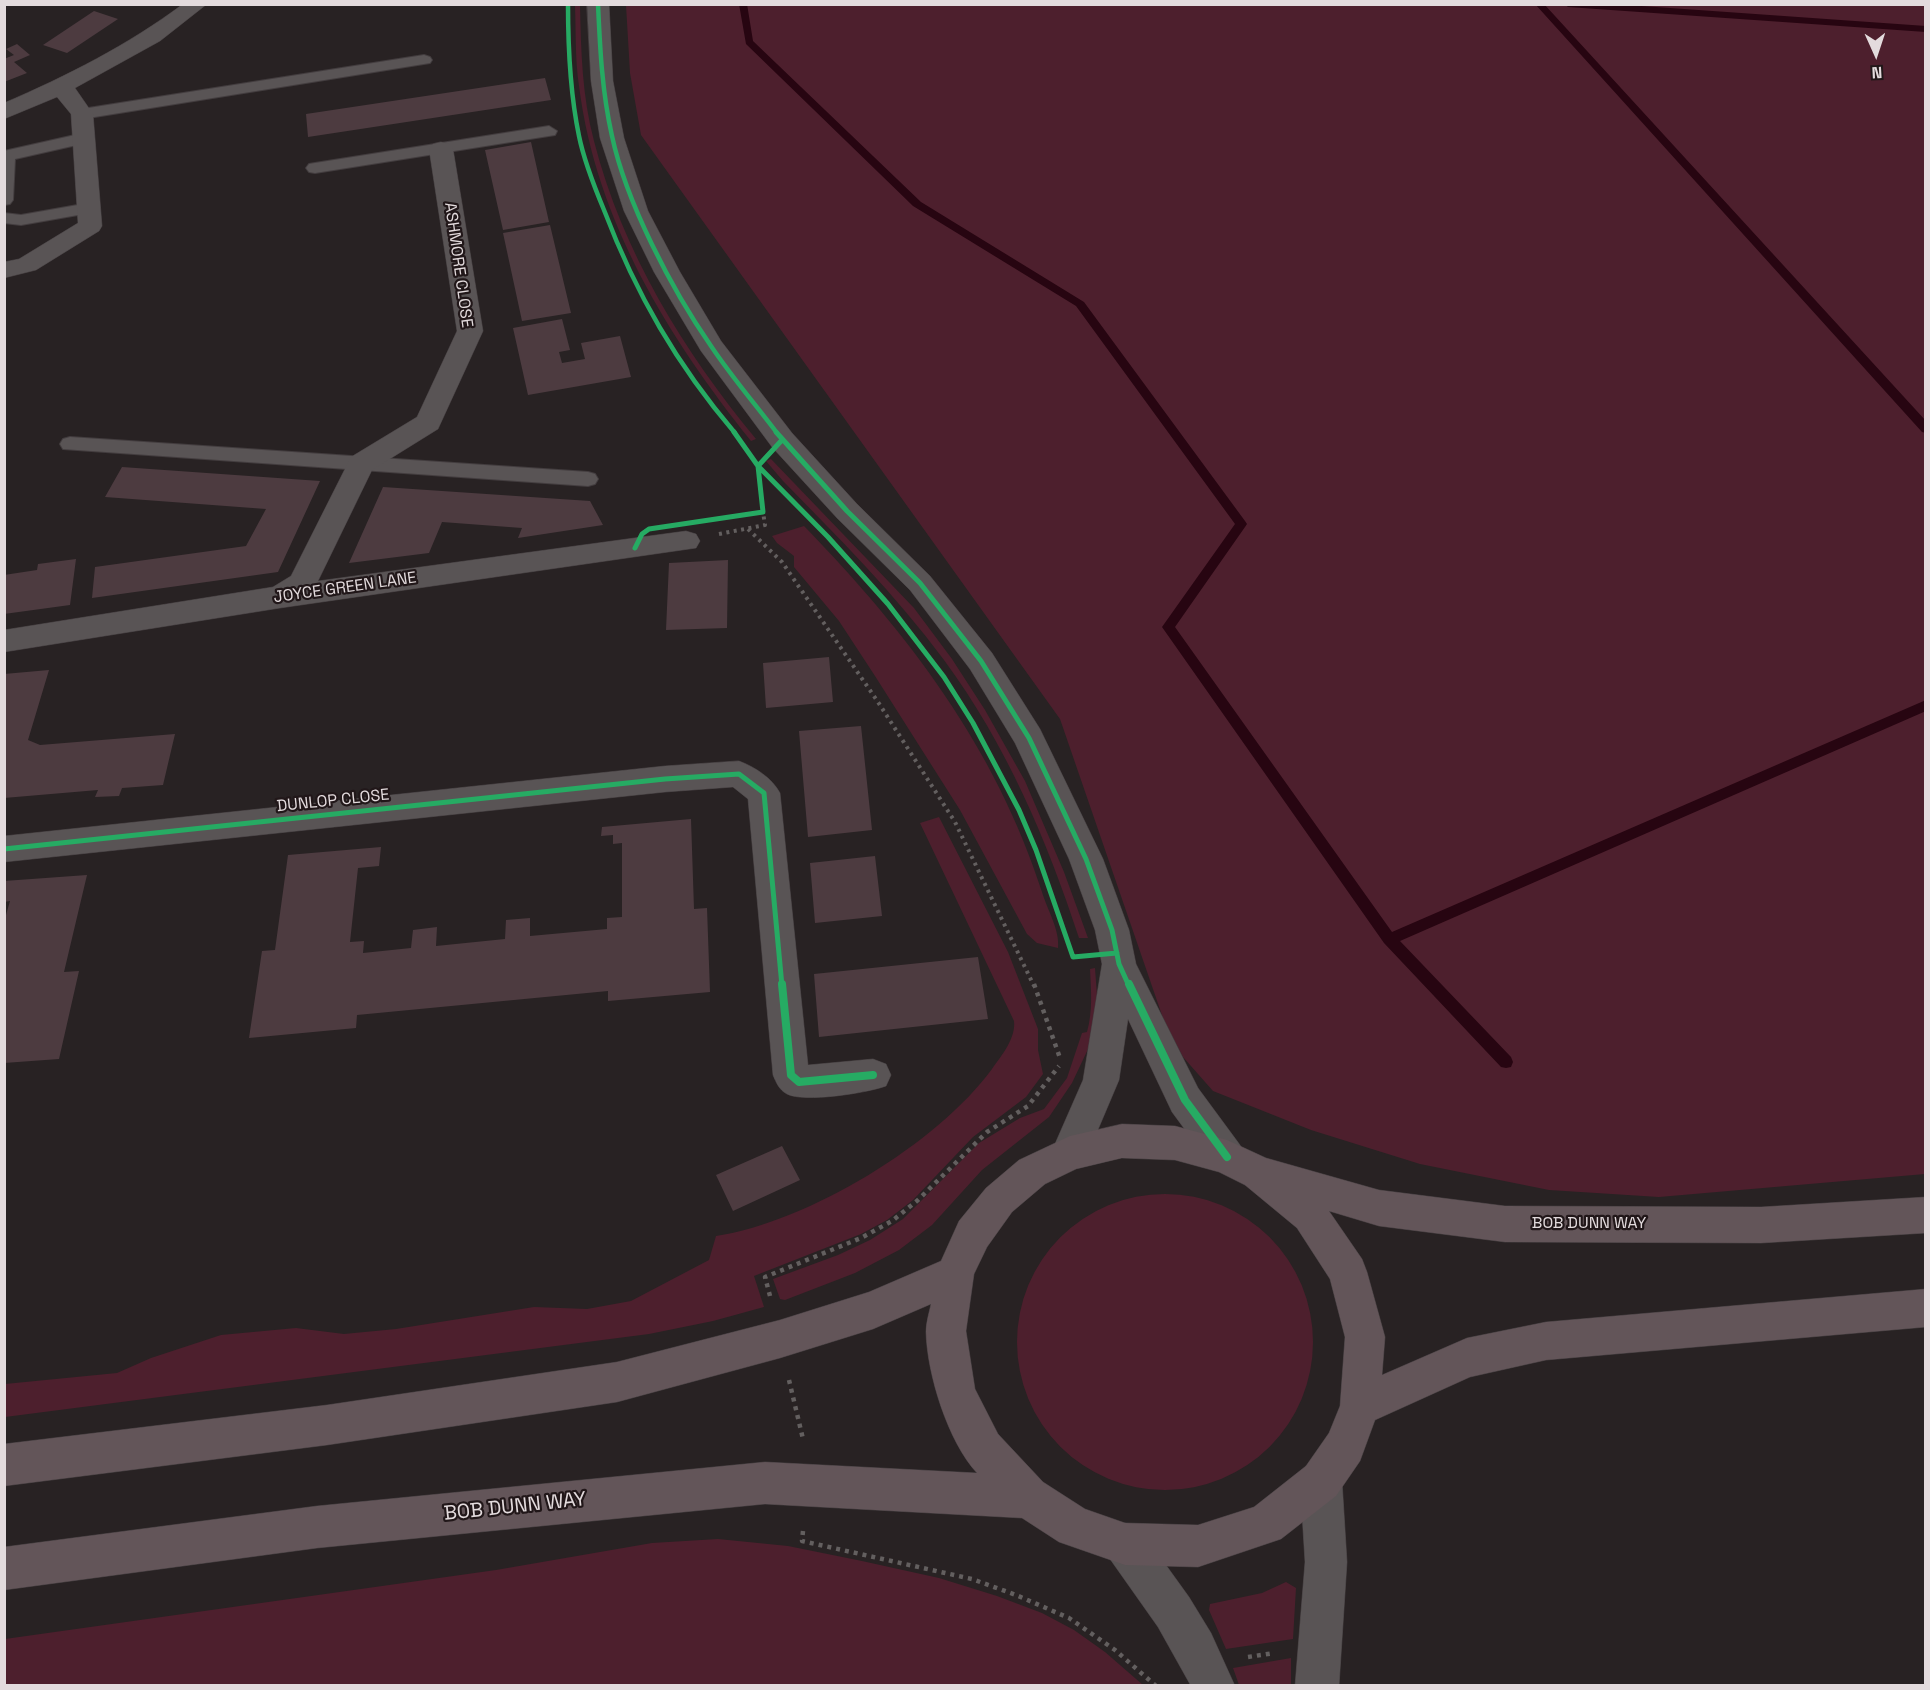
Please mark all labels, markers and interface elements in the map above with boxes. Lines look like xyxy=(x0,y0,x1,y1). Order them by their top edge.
north arrow xyxy=(1846,24,1906,84)
text: N xyxy=(1871,62,1883,83)
street label: ASHMORE CLOSE xyxy=(440,201,476,329)
street label: JOYCE GREEN LANE xyxy=(272,568,418,608)
street label: DUNLOP CLOSE xyxy=(276,786,390,816)
street label: BOB DUNN WAY xyxy=(1532,1214,1646,1234)
street label: BOB DUNN WAY xyxy=(443,1488,587,1526)

